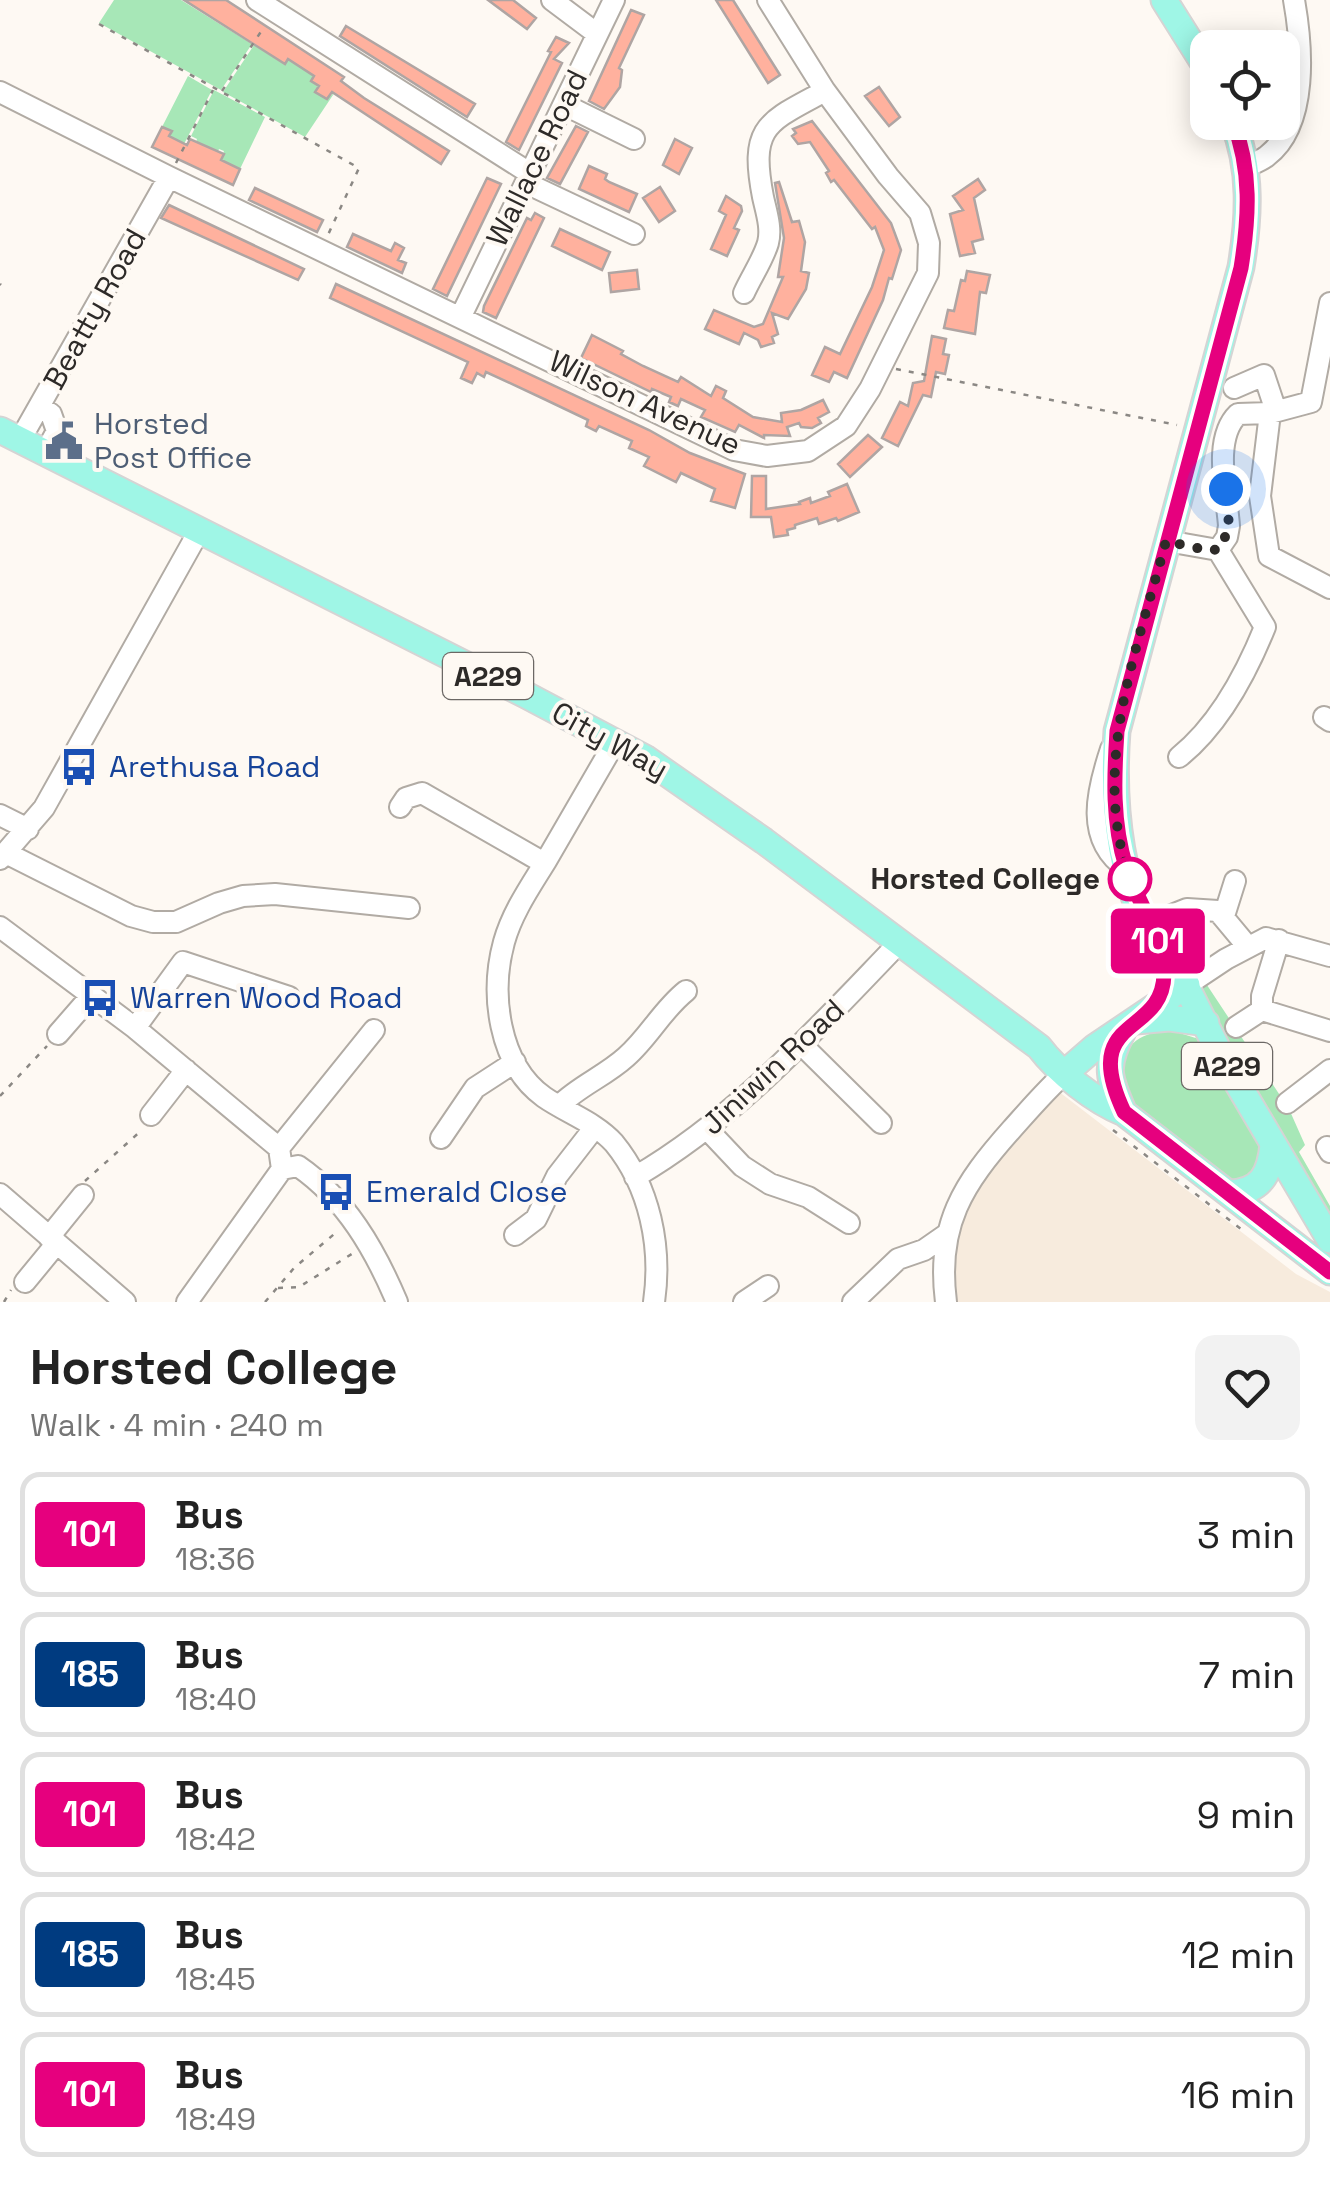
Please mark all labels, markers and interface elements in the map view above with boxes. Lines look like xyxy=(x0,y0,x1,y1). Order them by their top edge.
map controls xyxy=(1190,30,1300,140)
button: locate xyxy=(1190,30,1300,140)
street label: Wallace Road xyxy=(477,63,596,253)
street label: Beatty Road xyxy=(34,221,155,396)
street label: Wilson Avenue xyxy=(543,341,747,464)
place label: Horsted Post Office xyxy=(94,404,252,477)
public building icon: Horsted Post Office xyxy=(43,420,85,462)
your location xyxy=(1201,464,1251,514)
road number: A229 xyxy=(443,653,533,699)
street label: City Way xyxy=(545,693,675,789)
bus stop icon: Arethusa Road xyxy=(58,746,100,788)
place label: Arethusa Road xyxy=(109,747,320,786)
marker: Horsted College xyxy=(1109,858,1151,900)
place label: Horsted College xyxy=(870,859,1100,898)
line badge: 101 xyxy=(1100,908,1216,974)
text: 101 xyxy=(1131,919,1185,963)
bus stop icon: Warren Wood Road xyxy=(79,977,121,1019)
place label: Warren Wood Road xyxy=(130,978,403,1017)
street label: Jiniwin Road xyxy=(693,990,853,1143)
road number: A229 xyxy=(1182,1043,1272,1089)
bus stop icon: Emerald Close xyxy=(315,1171,357,1213)
place label: Emerald Close xyxy=(366,1172,568,1211)
button: heart xyxy=(1195,1335,1300,1440)
text: Horsted College xyxy=(30,1337,397,1398)
text: Walk · 4 min · 240 m xyxy=(30,1405,324,1445)
text: Bus xyxy=(175,1491,244,1539)
text: 3 min xyxy=(1197,1511,1295,1559)
text: 101 xyxy=(63,1512,117,1556)
text: 18:36 xyxy=(175,1539,255,1579)
text: Bus xyxy=(175,1631,244,1679)
text: 7 min xyxy=(1199,1651,1295,1699)
text: 185 xyxy=(61,1652,119,1696)
text: 18:40 xyxy=(175,1679,257,1719)
text: Bus xyxy=(175,1771,244,1819)
text: 9 min xyxy=(1197,1791,1295,1839)
text: 101 xyxy=(63,1792,117,1836)
text: 18:42 xyxy=(175,1819,256,1859)
text: Bus xyxy=(175,1911,244,1959)
text: 12 min xyxy=(1181,1931,1295,1979)
text: 185 xyxy=(61,1932,119,1976)
text: 18:45 xyxy=(175,1959,256,1999)
text: Bus xyxy=(175,2051,244,2099)
text: 16 min xyxy=(1181,2071,1295,2119)
text: 101 xyxy=(63,2072,117,2116)
text: 18:49 xyxy=(175,2099,256,2139)

